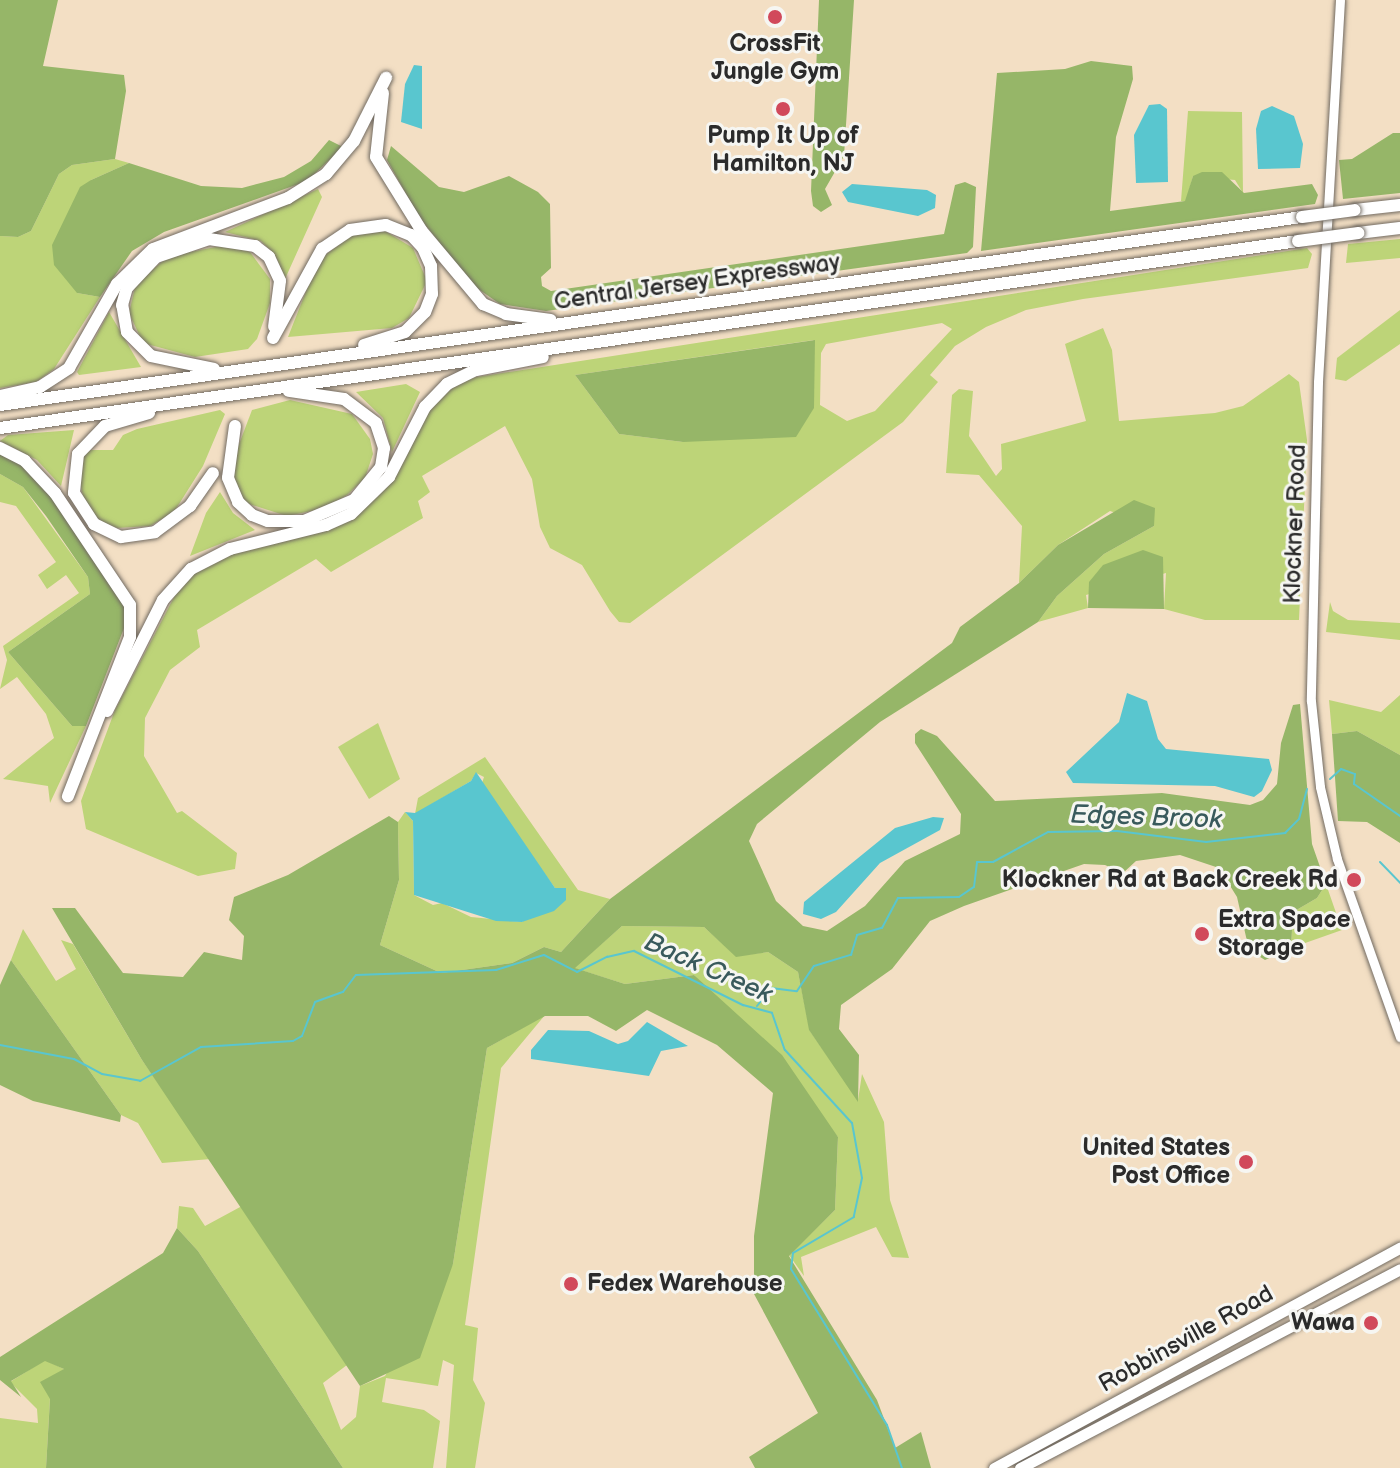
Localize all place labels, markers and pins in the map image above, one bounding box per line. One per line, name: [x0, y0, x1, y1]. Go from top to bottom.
marker: CrossFit Jungle Gym: [766, 8, 784, 26]
place label: CrossFit Jungle Gym: [711, 30, 839, 86]
marker: Pump It Up of Hamilton, NJ: [774, 100, 792, 118]
place label: Pump It Up of Hamilton, NJ: [707, 122, 859, 178]
place label: Klockner Rd at Back Creek Rd: [1002, 866, 1338, 894]
marker: Klockner Rd at Back Creek Rd: [1345, 871, 1363, 889]
place label: Extra Space Storage: [1218, 906, 1350, 962]
marker: Extra Space Storage: [1193, 925, 1211, 943]
place label: United States Post Office: [1082, 1134, 1230, 1190]
marker: United States Post Office: [1237, 1153, 1255, 1171]
place label: Fedex Warehouse: [587, 1270, 783, 1298]
marker: Fedex Warehouse: [562, 1275, 580, 1293]
place label: Wawa: [1291, 1309, 1355, 1337]
marker: Wawa: [1362, 1314, 1380, 1332]

